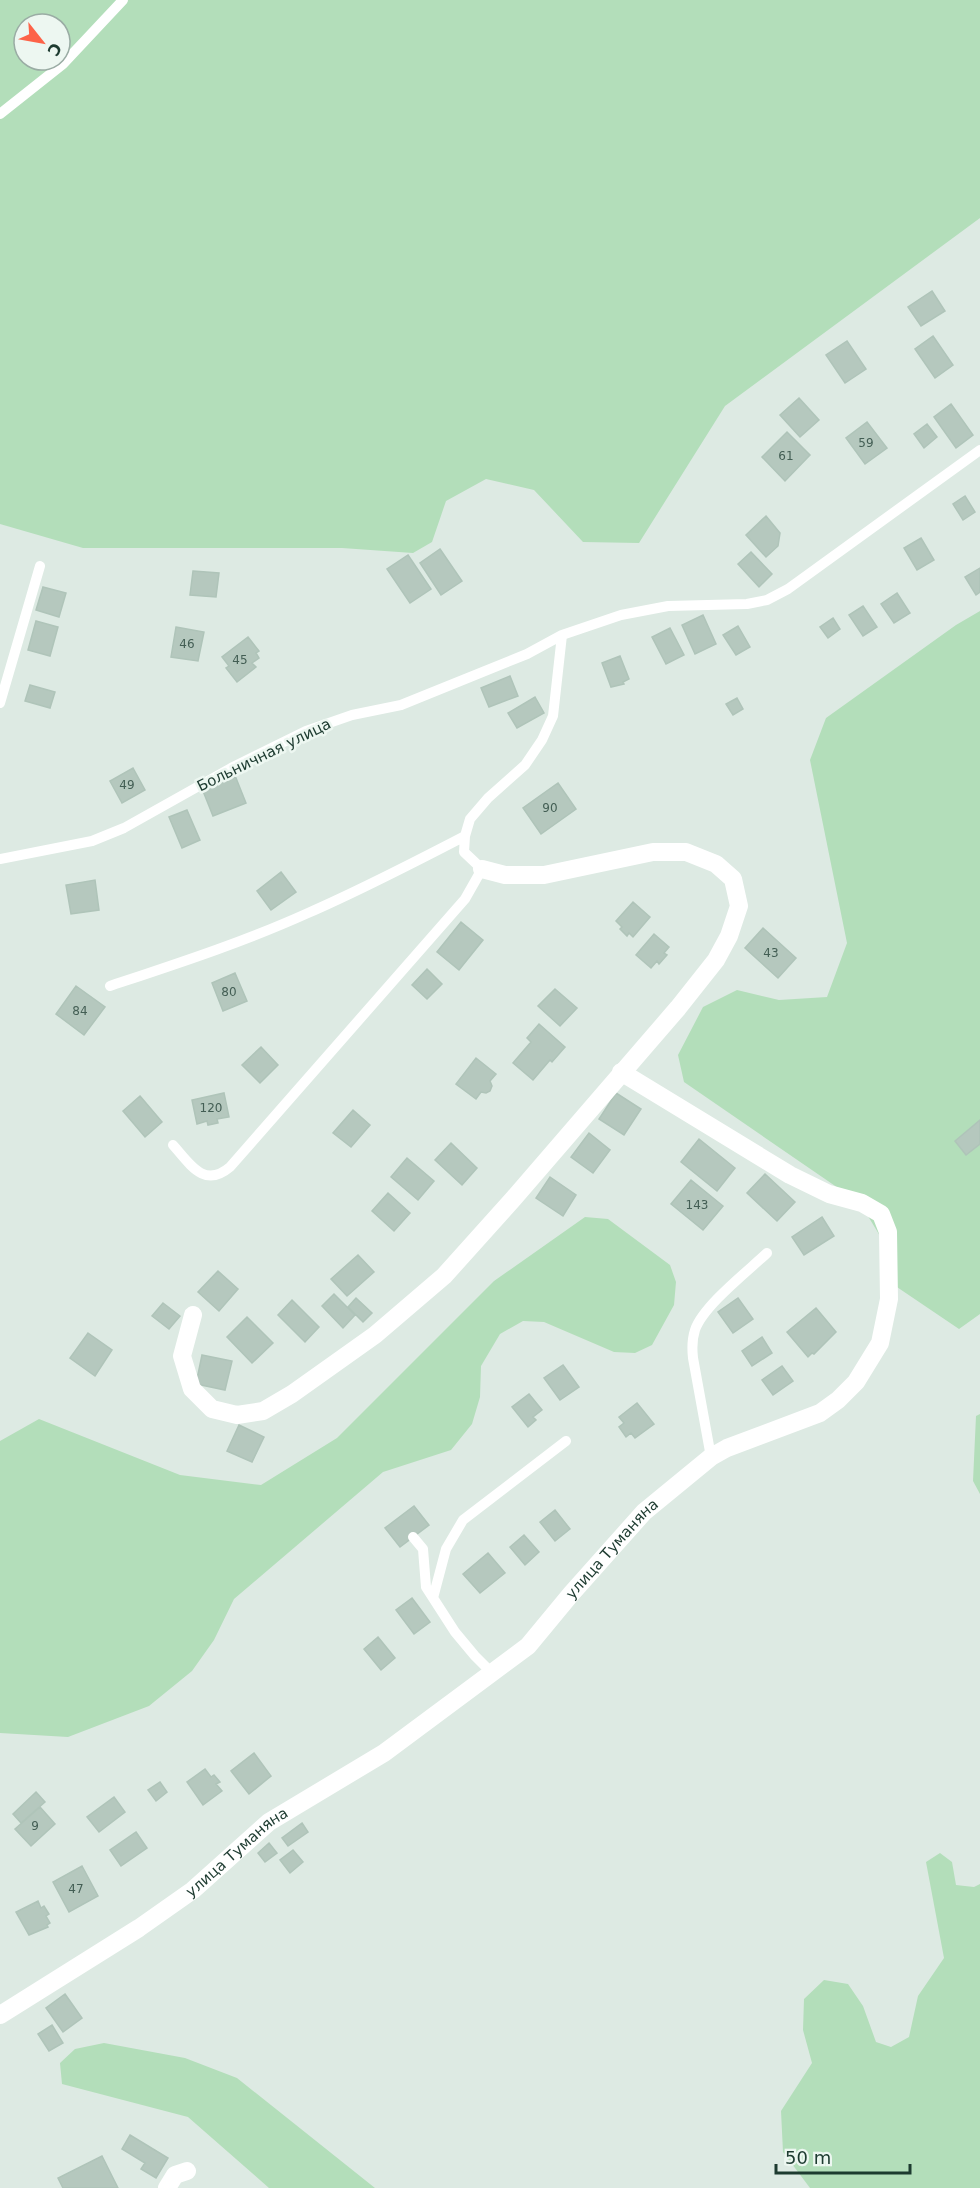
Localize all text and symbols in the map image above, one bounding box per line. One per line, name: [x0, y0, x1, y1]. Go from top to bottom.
north arrow: [12, 12, 72, 72]
text: С: [43, 40, 66, 59]
house number: 59: [858, 436, 874, 450]
house number: 61: [778, 449, 794, 463]
house number: 46: [179, 637, 195, 651]
house number: 45: [232, 653, 248, 667]
street label: Больничная улица: [194, 715, 334, 795]
house number: 49: [119, 778, 135, 792]
house number: 90: [542, 801, 558, 815]
house number: 43: [763, 946, 779, 960]
house number: 80: [221, 985, 237, 999]
house number: 84: [72, 1004, 88, 1018]
house number: 120: [200, 1101, 222, 1115]
house number: 143: [686, 1198, 708, 1212]
street label: улица Туманяна: [562, 1495, 662, 1603]
street label: улица Туманяна: [183, 1804, 291, 1901]
house number: 9: [31, 1819, 39, 1833]
house number: 47: [68, 1882, 84, 1896]
scale bar: [776, 2137, 910, 2175]
text: 50 m: [785, 2147, 831, 2168]

